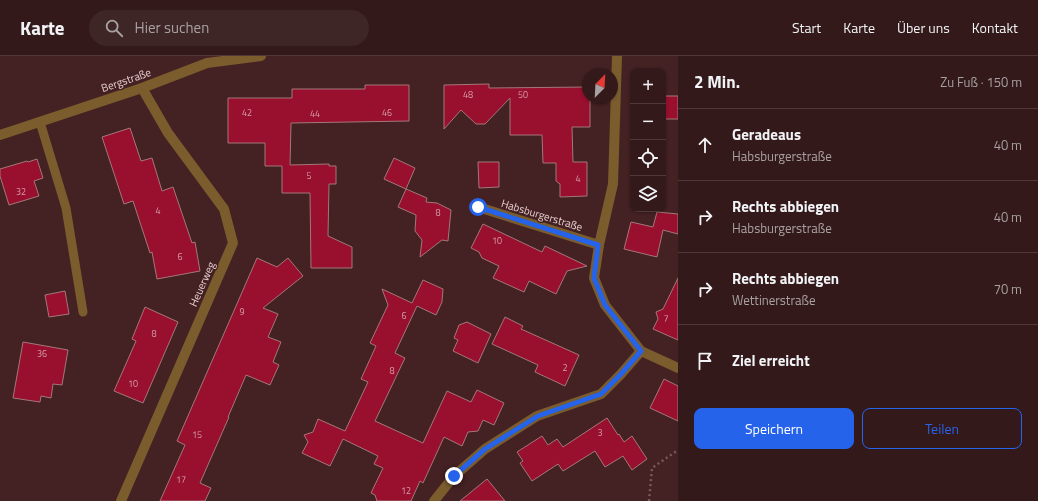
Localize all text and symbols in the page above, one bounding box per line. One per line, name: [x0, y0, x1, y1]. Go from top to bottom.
search box: [89, 10, 369, 46]
text: Karte: [20, 13, 65, 42]
text: Hier suchen: [135, 16, 209, 39]
icon: search: [103, 17, 125, 39]
text: Start: [792, 17, 821, 38]
text: Karte: [843, 17, 875, 38]
text: Über uns: [897, 17, 950, 38]
text: Kontakt: [972, 17, 1018, 38]
street label: Bergstraße: [99, 64, 154, 96]
north arrow: [582, 68, 618, 104]
map controls: [630, 68, 666, 212]
button: +: [630, 68, 666, 104]
text: 2 Min.: [694, 69, 740, 95]
text: Zu Fuß · 150 m: [940, 72, 1022, 92]
house number: 48: [463, 88, 473, 101]
house number: 50: [518, 88, 528, 101]
button: −: [630, 104, 666, 140]
house number: 42: [242, 106, 252, 119]
house number: 46: [382, 106, 392, 119]
house number: 44: [310, 107, 320, 120]
text: Geradeaus: [732, 123, 801, 146]
icon: ahead: [694, 134, 716, 156]
text: 40 m: [994, 135, 1022, 155]
button: locate: [630, 140, 666, 176]
text: Habsburgerstraße: [732, 146, 832, 166]
house number: 5: [306, 169, 312, 182]
house number: 4: [575, 172, 581, 185]
button: layers: [630, 176, 666, 212]
house number: 32: [16, 185, 26, 198]
street label: Habsburgerstraße: [499, 195, 585, 235]
text: Rechts abbiegen: [732, 195, 839, 218]
route start: [469, 198, 487, 216]
house number: 4: [155, 204, 161, 217]
house number: 8: [435, 206, 441, 219]
icon: right: [694, 206, 716, 228]
text: 40 m: [994, 207, 1022, 227]
text: Habsburgerstraße: [732, 218, 832, 238]
house number: 10: [492, 234, 502, 247]
house number: 6: [177, 250, 183, 263]
street label: Heuerweg: [185, 259, 219, 309]
text: Rechts abbiegen: [732, 267, 839, 290]
icon: right: [694, 278, 716, 300]
text: 70 m: [994, 279, 1022, 299]
text: Wettinerstraße: [732, 290, 815, 310]
house number: 9: [239, 305, 245, 318]
house number: 6: [401, 309, 407, 322]
house number: 7: [663, 312, 669, 325]
house number: 8: [151, 327, 157, 340]
house number: 36: [37, 347, 47, 360]
text: Ziel erreicht: [732, 349, 810, 372]
icon: arrive: [694, 350, 716, 372]
house number: 2: [562, 361, 568, 374]
house number: 8: [389, 364, 395, 377]
house number: 10: [128, 377, 138, 390]
button: Speichern: [694, 408, 854, 449]
button: Teilen: [862, 408, 1022, 449]
house number: 3: [597, 426, 603, 439]
house number: 15: [192, 428, 202, 441]
route end: [445, 467, 463, 485]
house number: 17: [176, 473, 186, 486]
house number: 12: [401, 484, 411, 497]

